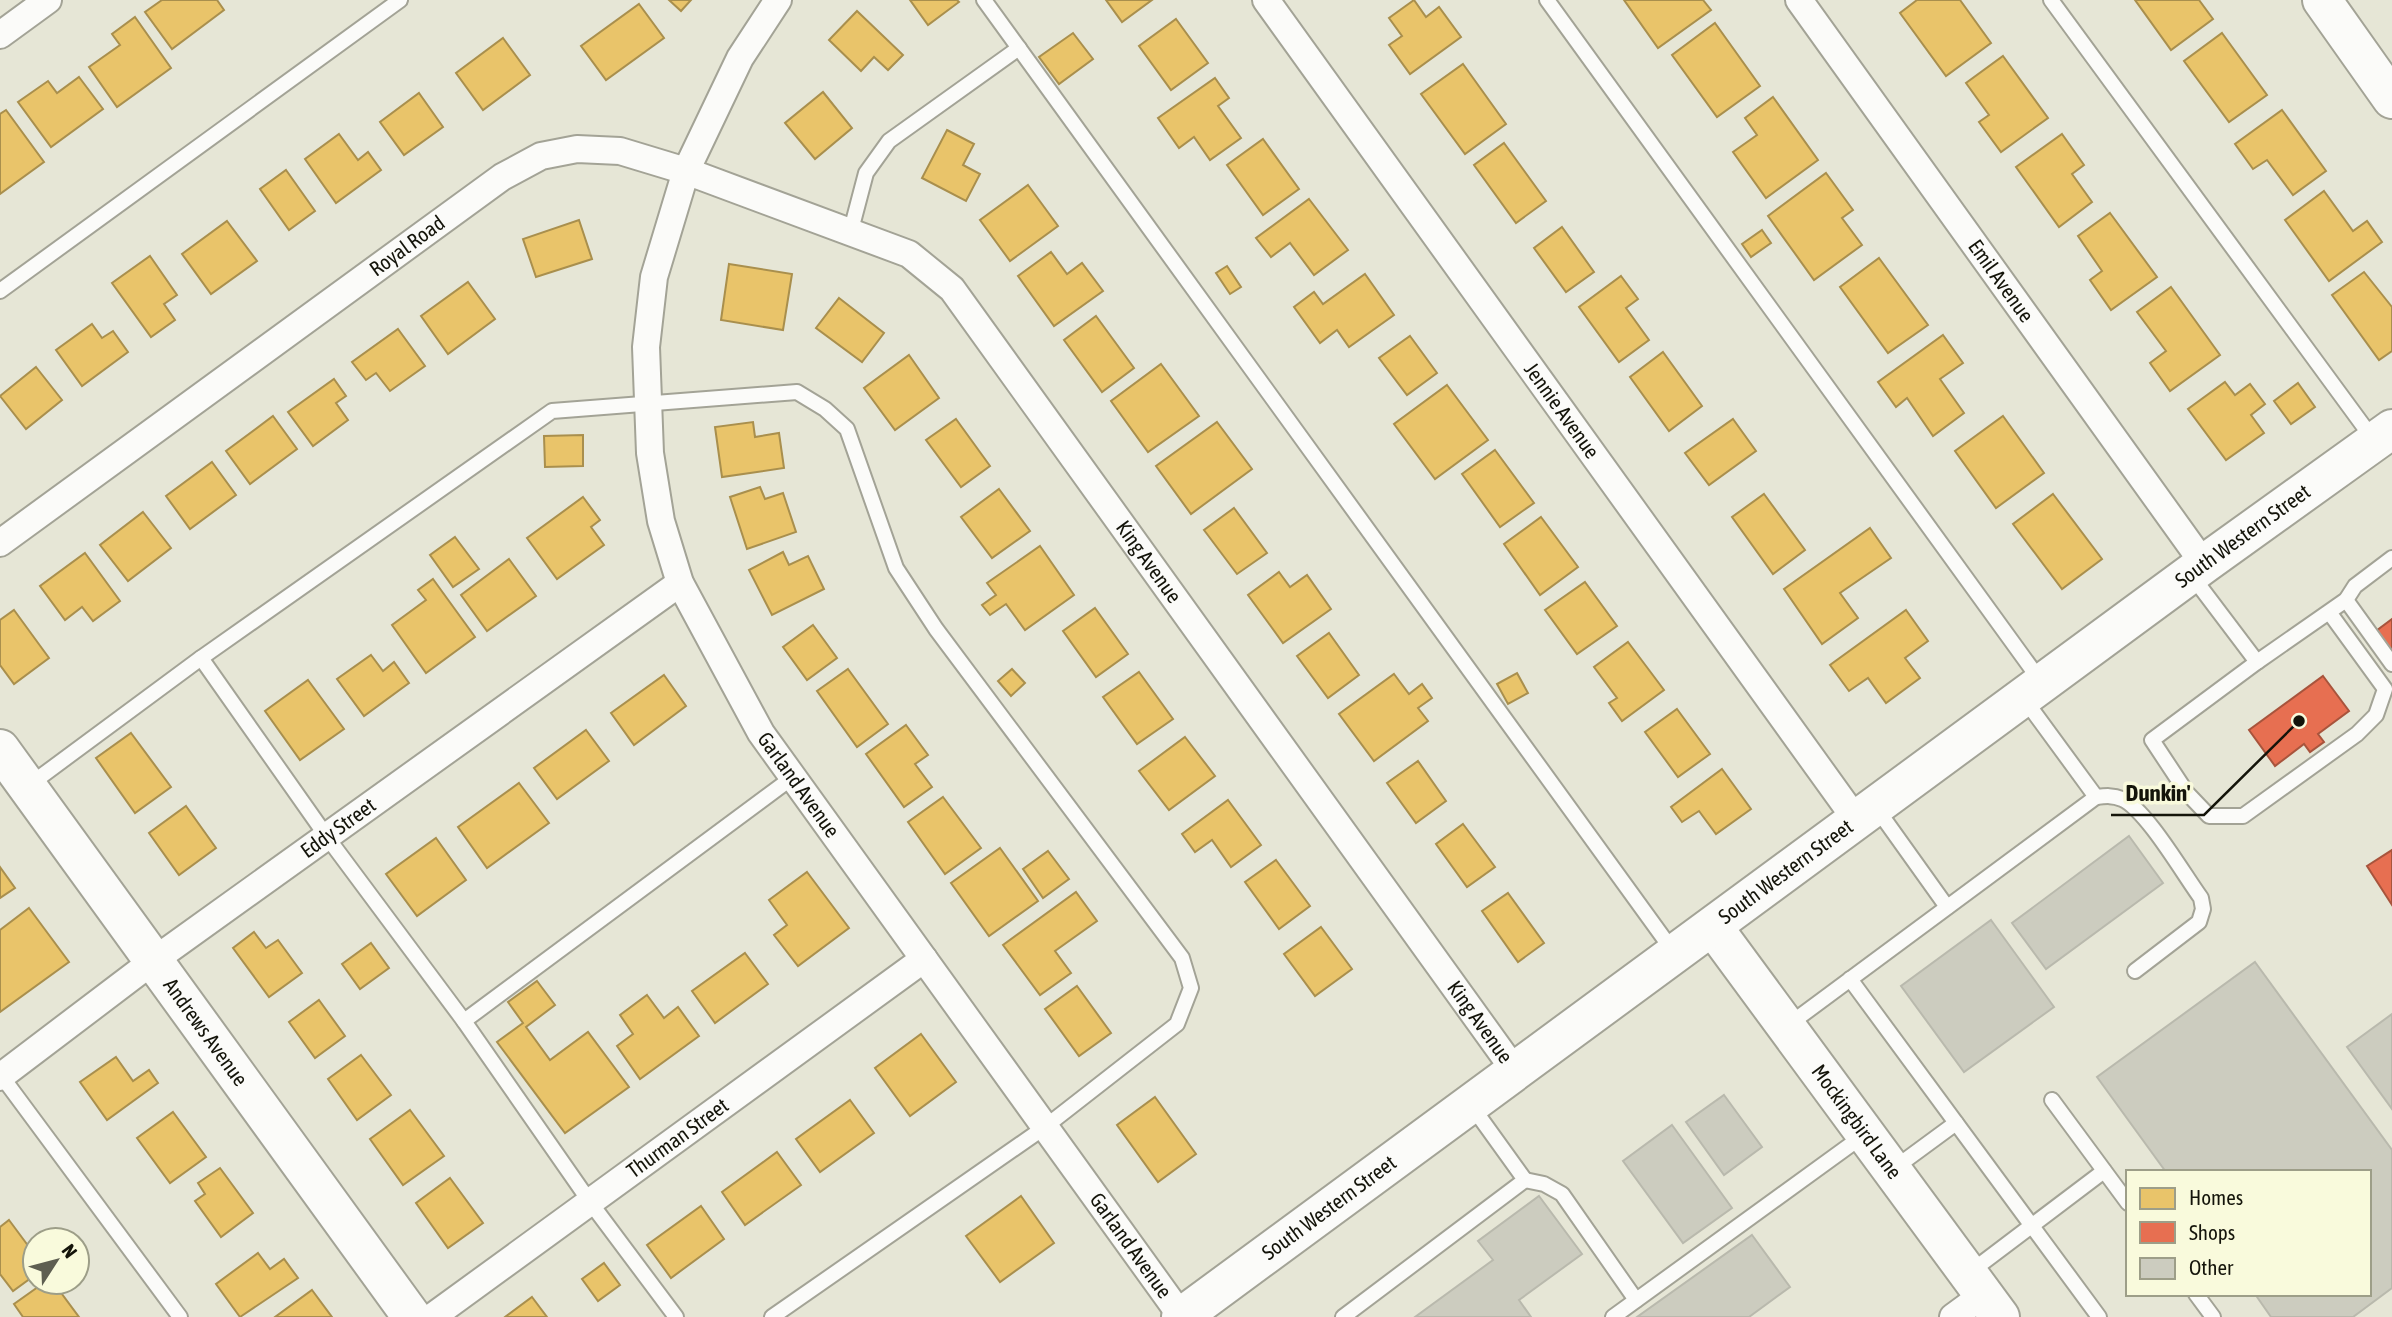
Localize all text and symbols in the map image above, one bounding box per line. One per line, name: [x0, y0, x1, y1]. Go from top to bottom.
street label: Royal Road: [364, 210, 449, 281]
street label: Emil Avenue: [1964, 235, 2039, 326]
street label: Jennie Avenue: [1520, 358, 1605, 463]
street label: South Western Street: [2170, 479, 2314, 592]
street label: King Avenue: [1112, 516, 1187, 607]
street label: Garland Avenue: [753, 727, 845, 841]
callout: Dunkin': [2111, 771, 2204, 815]
text: Dunkin': [2126, 780, 2191, 806]
street label: Eddy Street: [296, 792, 380, 862]
street label: South Western Street: [1714, 814, 1857, 928]
street label: Andrews Avenue: [159, 973, 253, 1090]
street label: King Avenue: [1443, 976, 1518, 1067]
street label: Mockingbird Lane: [1807, 1059, 1907, 1183]
street label: Thurman Street: [622, 1092, 733, 1182]
street label: South Western Street: [1257, 1150, 1400, 1264]
legend: [2126, 1170, 2371, 1296]
text: Homes: [2189, 1185, 2243, 1209]
street label: Garland Avenue: [1085, 1188, 1177, 1302]
text: Shops: [2189, 1220, 2235, 1244]
north arrow: [21, 1226, 91, 1296]
text: N: [58, 1240, 82, 1262]
text: Other: [2189, 1255, 2234, 1279]

